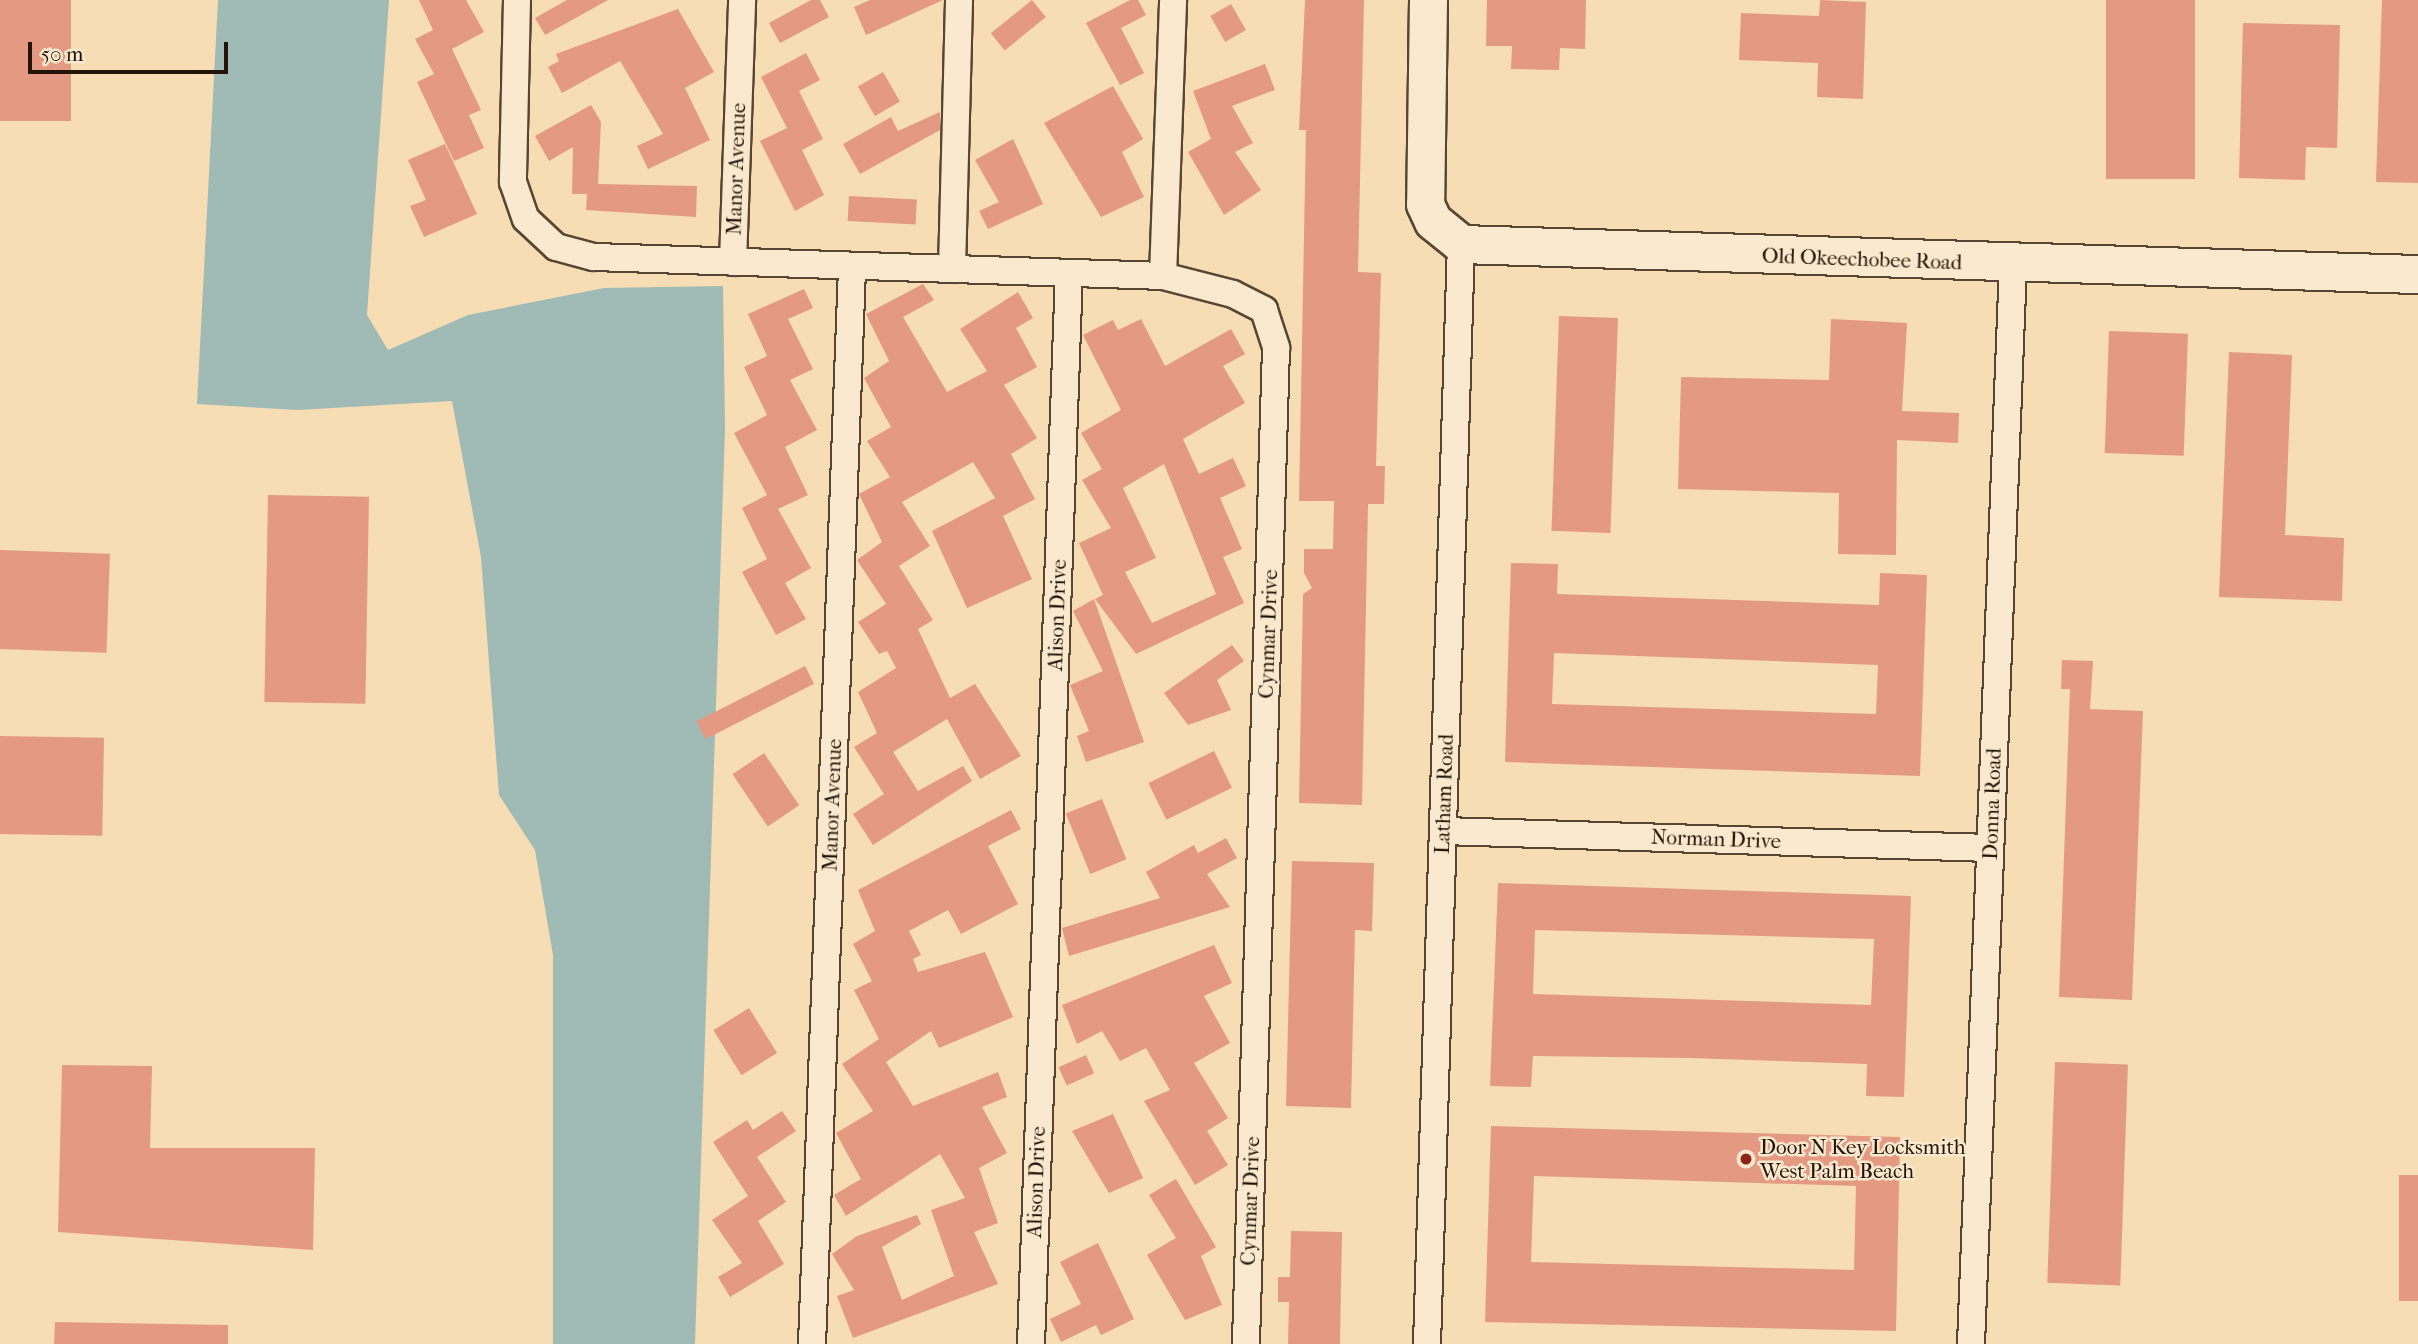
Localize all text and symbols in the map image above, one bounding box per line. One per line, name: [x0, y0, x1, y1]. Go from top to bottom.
scale bar: [32, 28, 231, 72]
text: 50 m: [41, 42, 84, 66]
street label: Manor Avenue: [721, 102, 751, 236]
street label: Old Okeechobee Road: [1761, 243, 1963, 275]
street label: Alison Drive: [1042, 559, 1072, 671]
street label: Cynmar Drive: [1253, 569, 1283, 699]
street label: Latham Road: [1429, 734, 1459, 854]
street label: Manor Avenue: [817, 738, 847, 872]
street label: Donna Road: [1977, 748, 2007, 860]
street label: Norman Drive: [1651, 824, 1781, 854]
street label: Alison Drive: [1021, 1126, 1051, 1238]
place label: Door N Key Locksmith West Palm Beach: [1760, 1134, 1966, 1184]
street label: Cynmar Drive: [1235, 1136, 1265, 1266]
marker: Door N Key Locksmith West Palm Beach: [1738, 1151, 1754, 1167]

